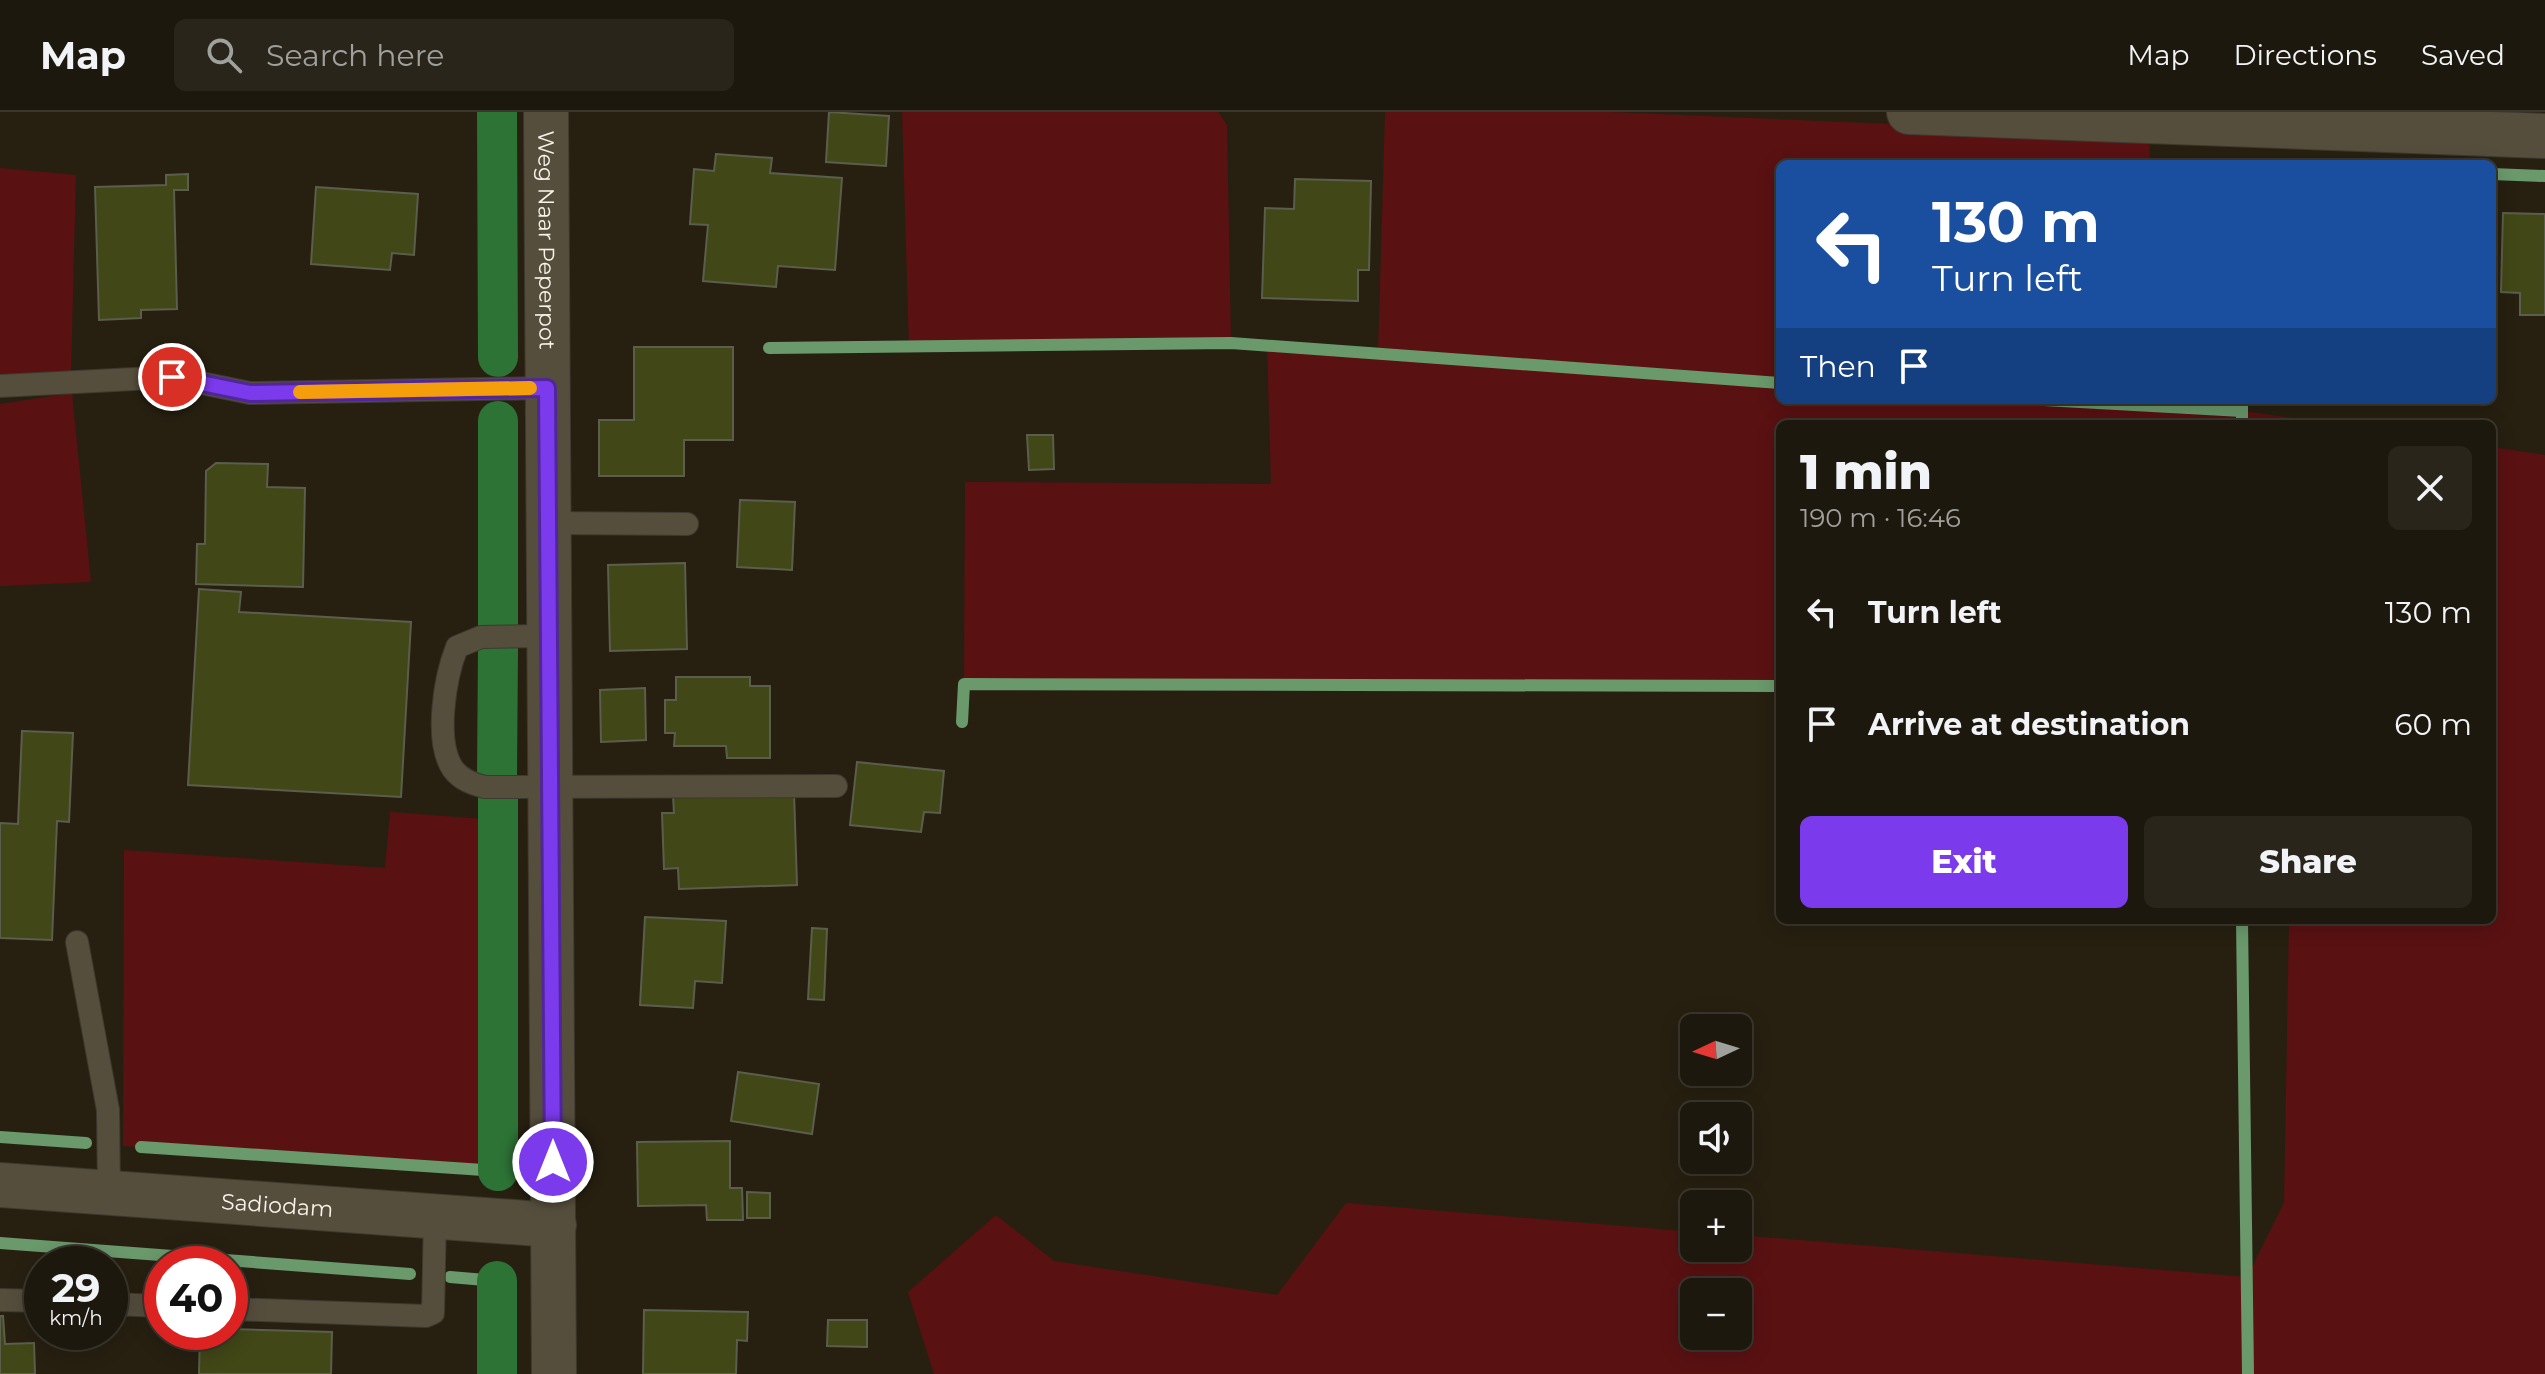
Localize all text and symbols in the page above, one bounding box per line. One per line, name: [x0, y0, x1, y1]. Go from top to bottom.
search box: [174, 19, 734, 91]
text: Map: [40, 32, 126, 79]
icon: search: [202, 33, 246, 77]
text: Search here: [266, 37, 444, 74]
text: Map: [2127, 38, 2189, 72]
text: Directions: [2233, 38, 2377, 72]
text: Saved: [2421, 38, 2505, 72]
street label: Weg Naar Peperpot: [533, 130, 561, 350]
text: 130 m: [1932, 188, 2100, 256]
icon: left: [1800, 192, 1904, 296]
text: Turn left: [1932, 256, 2083, 300]
pin: [138, 343, 206, 411]
icon: arrive: [1892, 344, 1936, 388]
text: Then: [1800, 348, 1876, 385]
icon: arrive: [150, 355, 194, 399]
text: 1 min: [1800, 443, 1932, 501]
button: close: [2388, 446, 2472, 530]
text: 190 m · 16:46: [1800, 502, 1961, 534]
icon: left: [1800, 590, 1844, 634]
text: Turn left: [1868, 594, 2001, 631]
text: 130 m: [2385, 594, 2472, 631]
icon: arrive: [1800, 702, 1844, 746]
text: Arrive at destination: [1868, 706, 2190, 743]
text: 60 m: [2394, 706, 2472, 743]
button: Exit: [1800, 816, 2128, 908]
button: Share: [2144, 816, 2472, 908]
north arrow: [1680, 1014, 1752, 1086]
map controls: [1680, 1014, 1752, 1350]
button: sound: [1680, 1102, 1752, 1174]
position arrow: [511, 1120, 595, 1204]
street label: Sadiodam: [220, 1188, 334, 1223]
button: +: [1680, 1190, 1752, 1262]
speed limit sign: 40: [144, 1246, 248, 1350]
text: 29: [51, 1263, 101, 1312]
button: −: [1680, 1278, 1752, 1350]
text: km/h: [49, 1306, 103, 1330]

